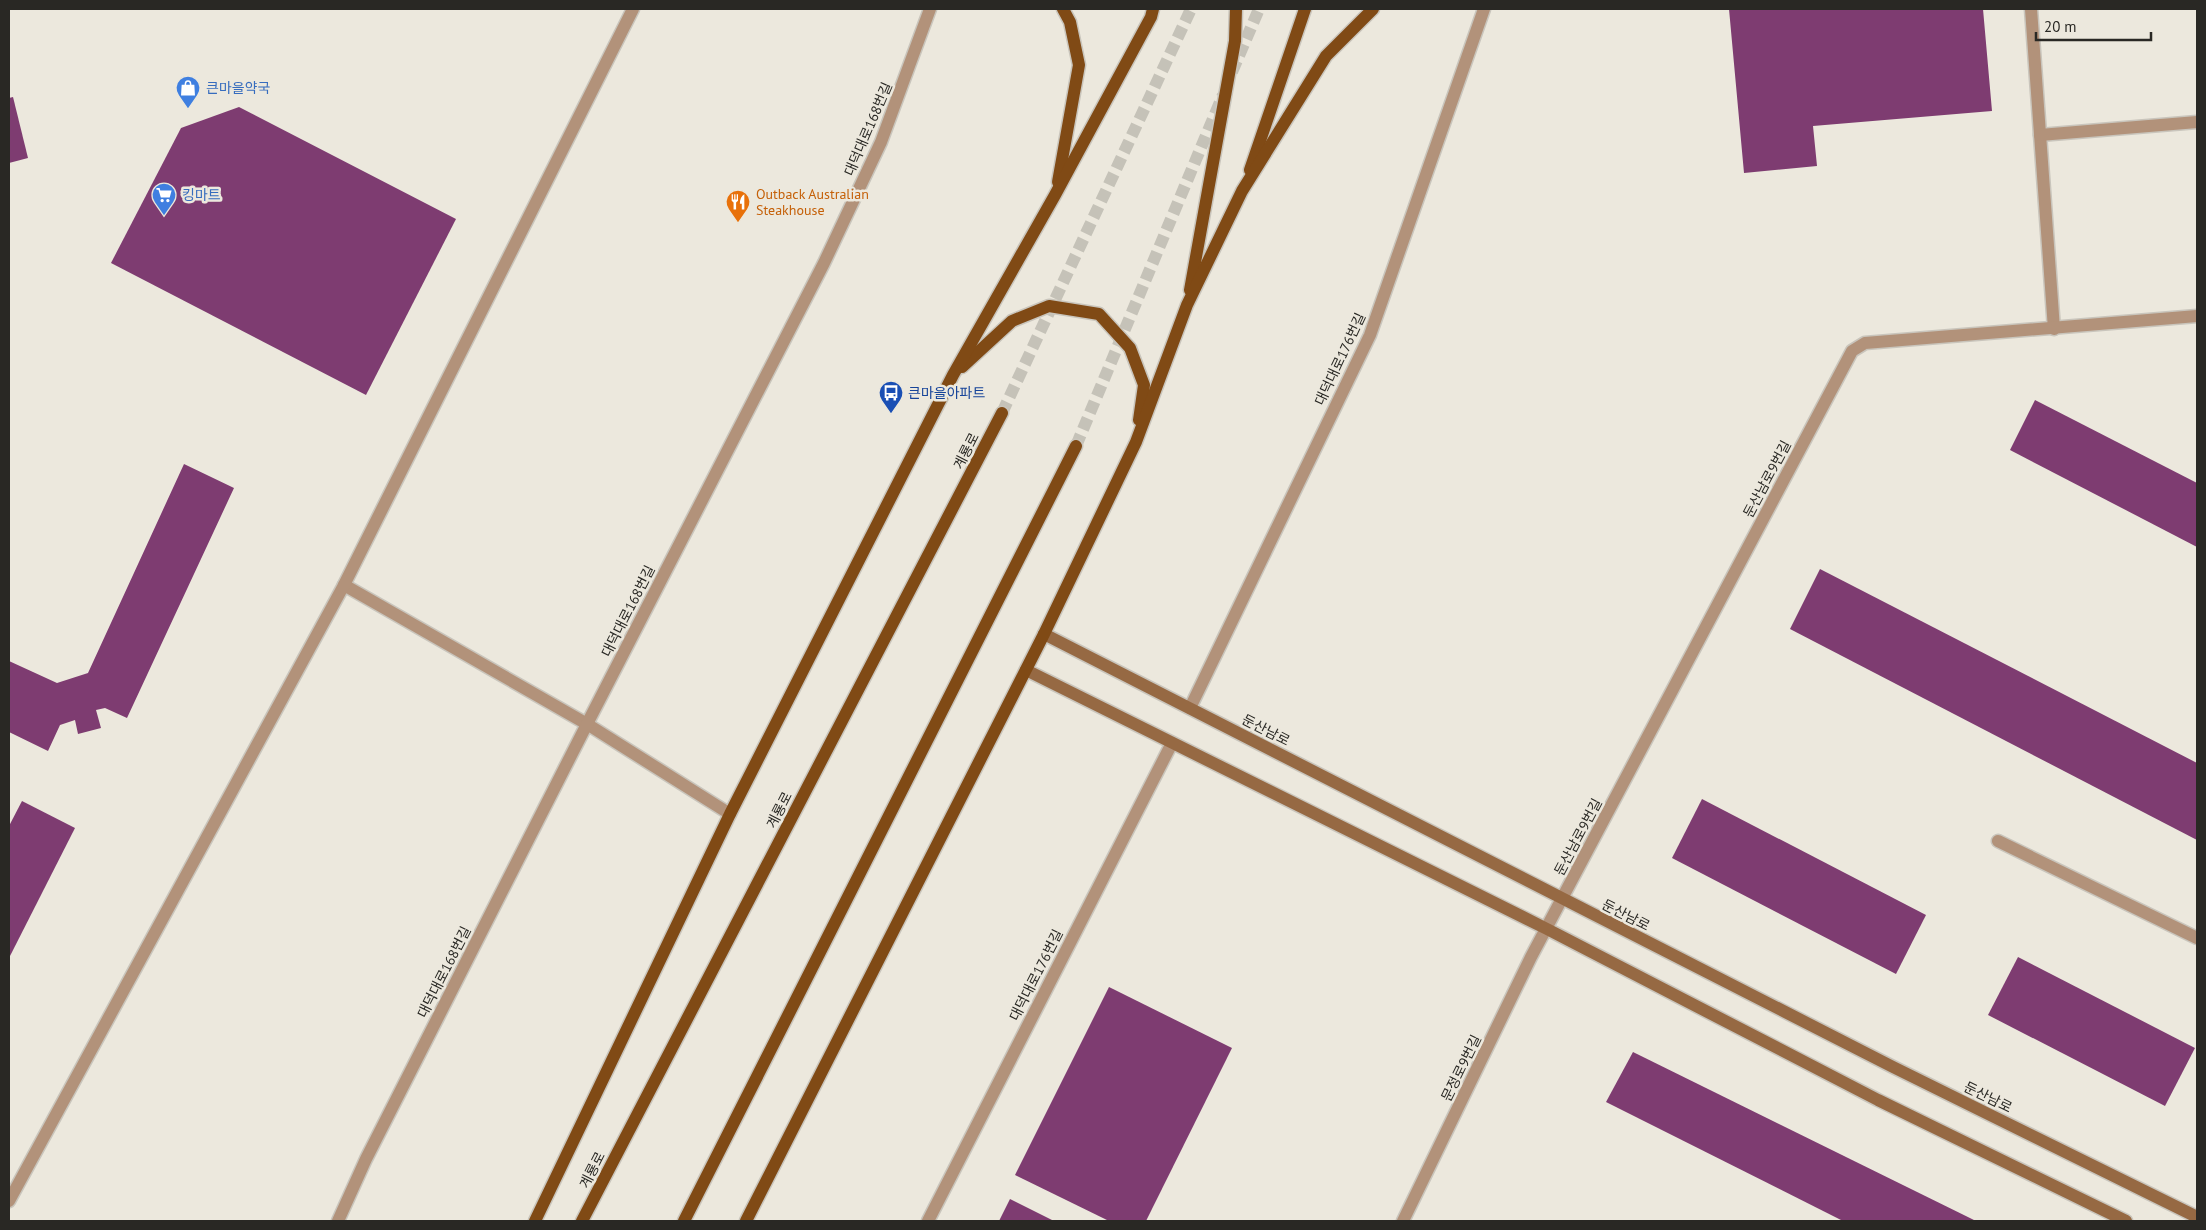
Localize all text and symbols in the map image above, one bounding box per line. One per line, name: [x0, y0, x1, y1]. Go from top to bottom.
scale bar: [2036, 10, 2151, 42]
text: 20 m: [2044, 17, 2077, 36]
shop icon: 큰마을약국: [175, 75, 201, 109]
place label: 큰마을약국: [206, 79, 271, 97]
street label: 대덕대로168번길: [840, 79, 896, 179]
supermarket icon: 킹마트: [151, 182, 177, 216]
place label: Outback Australian Steakhouse: [756, 185, 869, 219]
place label: 킹마트: [182, 186, 221, 204]
restaurant icon: Outback Australian Steakhouse: [725, 189, 751, 223]
street label: 대덕대로176번길: [1311, 310, 1369, 408]
bus stop icon: 큰마을아파트: [878, 380, 904, 414]
place label: 큰마을아파트: [908, 384, 985, 402]
street label: 계룡로: [949, 430, 983, 472]
street label: 둔산남로9번길: [1739, 437, 1795, 521]
street label: 대덕대로168번길: [597, 562, 659, 660]
street label: 둔산남로: [1239, 710, 1293, 750]
street label: 계룡로: [762, 789, 796, 831]
street label: 둔산남로9번길: [1550, 795, 1606, 879]
street label: 둔산남로: [1599, 895, 1653, 935]
street label: 대덕대로168번길: [413, 923, 475, 1021]
street label: 대덕대로176번길: [1005, 926, 1067, 1024]
street label: 문정로9번길: [1437, 1032, 1485, 1104]
street label: 둔산남로: [1961, 1078, 2015, 1116]
street label: 계룡로: [575, 1149, 609, 1191]

